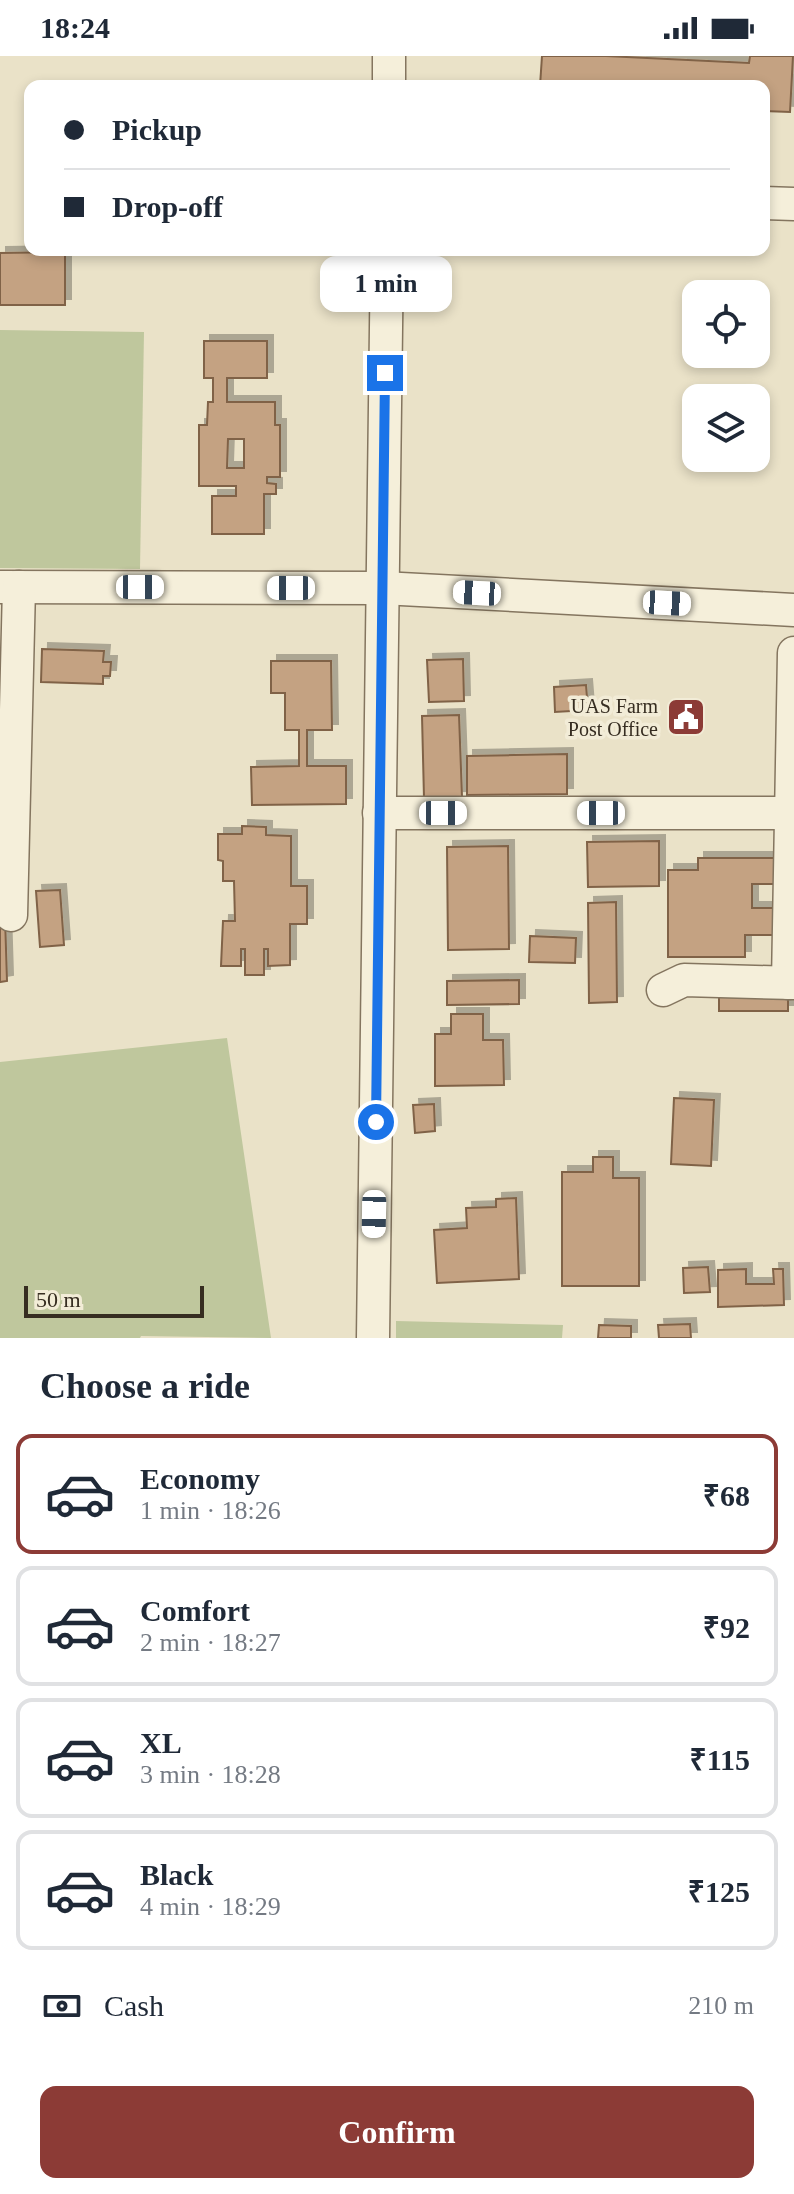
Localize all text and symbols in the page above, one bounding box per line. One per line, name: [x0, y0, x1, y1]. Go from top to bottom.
text: 18:24: [40, 11, 110, 44]
text: Pickup: [112, 113, 202, 146]
text: Drop-off: [112, 190, 223, 223]
callout: 1 min: [319, 257, 451, 313]
text: 1 min: [355, 269, 417, 298]
map controls: [682, 280, 770, 472]
button: locate: [682, 280, 770, 368]
route end: [367, 355, 403, 391]
button: layers: [682, 384, 770, 472]
car: [116, 575, 164, 599]
car: [267, 576, 315, 600]
car: [452, 580, 502, 606]
car: [642, 590, 692, 616]
place label: UAS Farm Post Office: [568, 695, 658, 740]
public building icon: UAS Farm Post Office: [665, 696, 707, 738]
car: [419, 801, 467, 825]
car: [577, 801, 625, 825]
route start: [358, 1104, 394, 1140]
car: [362, 1190, 386, 1238]
scale bar: [24, 1282, 204, 1318]
text: 50 m: [36, 1287, 81, 1312]
text: Choose a ride: [40, 1366, 250, 1406]
icon: car: [44, 1458, 116, 1530]
text: Economy: [140, 1462, 260, 1495]
text: ₹68: [703, 1479, 750, 1512]
text: 1 min · 18:26: [140, 1496, 281, 1525]
icon: car: [44, 1590, 116, 1662]
text: Comfort: [140, 1594, 250, 1627]
text: ₹92: [703, 1611, 750, 1644]
text: 2 min · 18:27: [140, 1628, 281, 1657]
icon: car: [44, 1722, 116, 1794]
text: XL: [140, 1726, 182, 1759]
text: ₹115: [689, 1743, 750, 1776]
text: 3 min · 18:28: [140, 1760, 281, 1789]
icon: car: [44, 1854, 116, 1926]
text: Black: [140, 1858, 213, 1891]
text: ₹125: [688, 1875, 750, 1908]
text: 4 min · 18:29: [140, 1892, 281, 1921]
icon: cash: [40, 1984, 84, 2028]
text: Cash: [104, 1989, 164, 2022]
text: 210 m: [688, 1991, 754, 2020]
button: Confirm: [40, 2086, 754, 2178]

